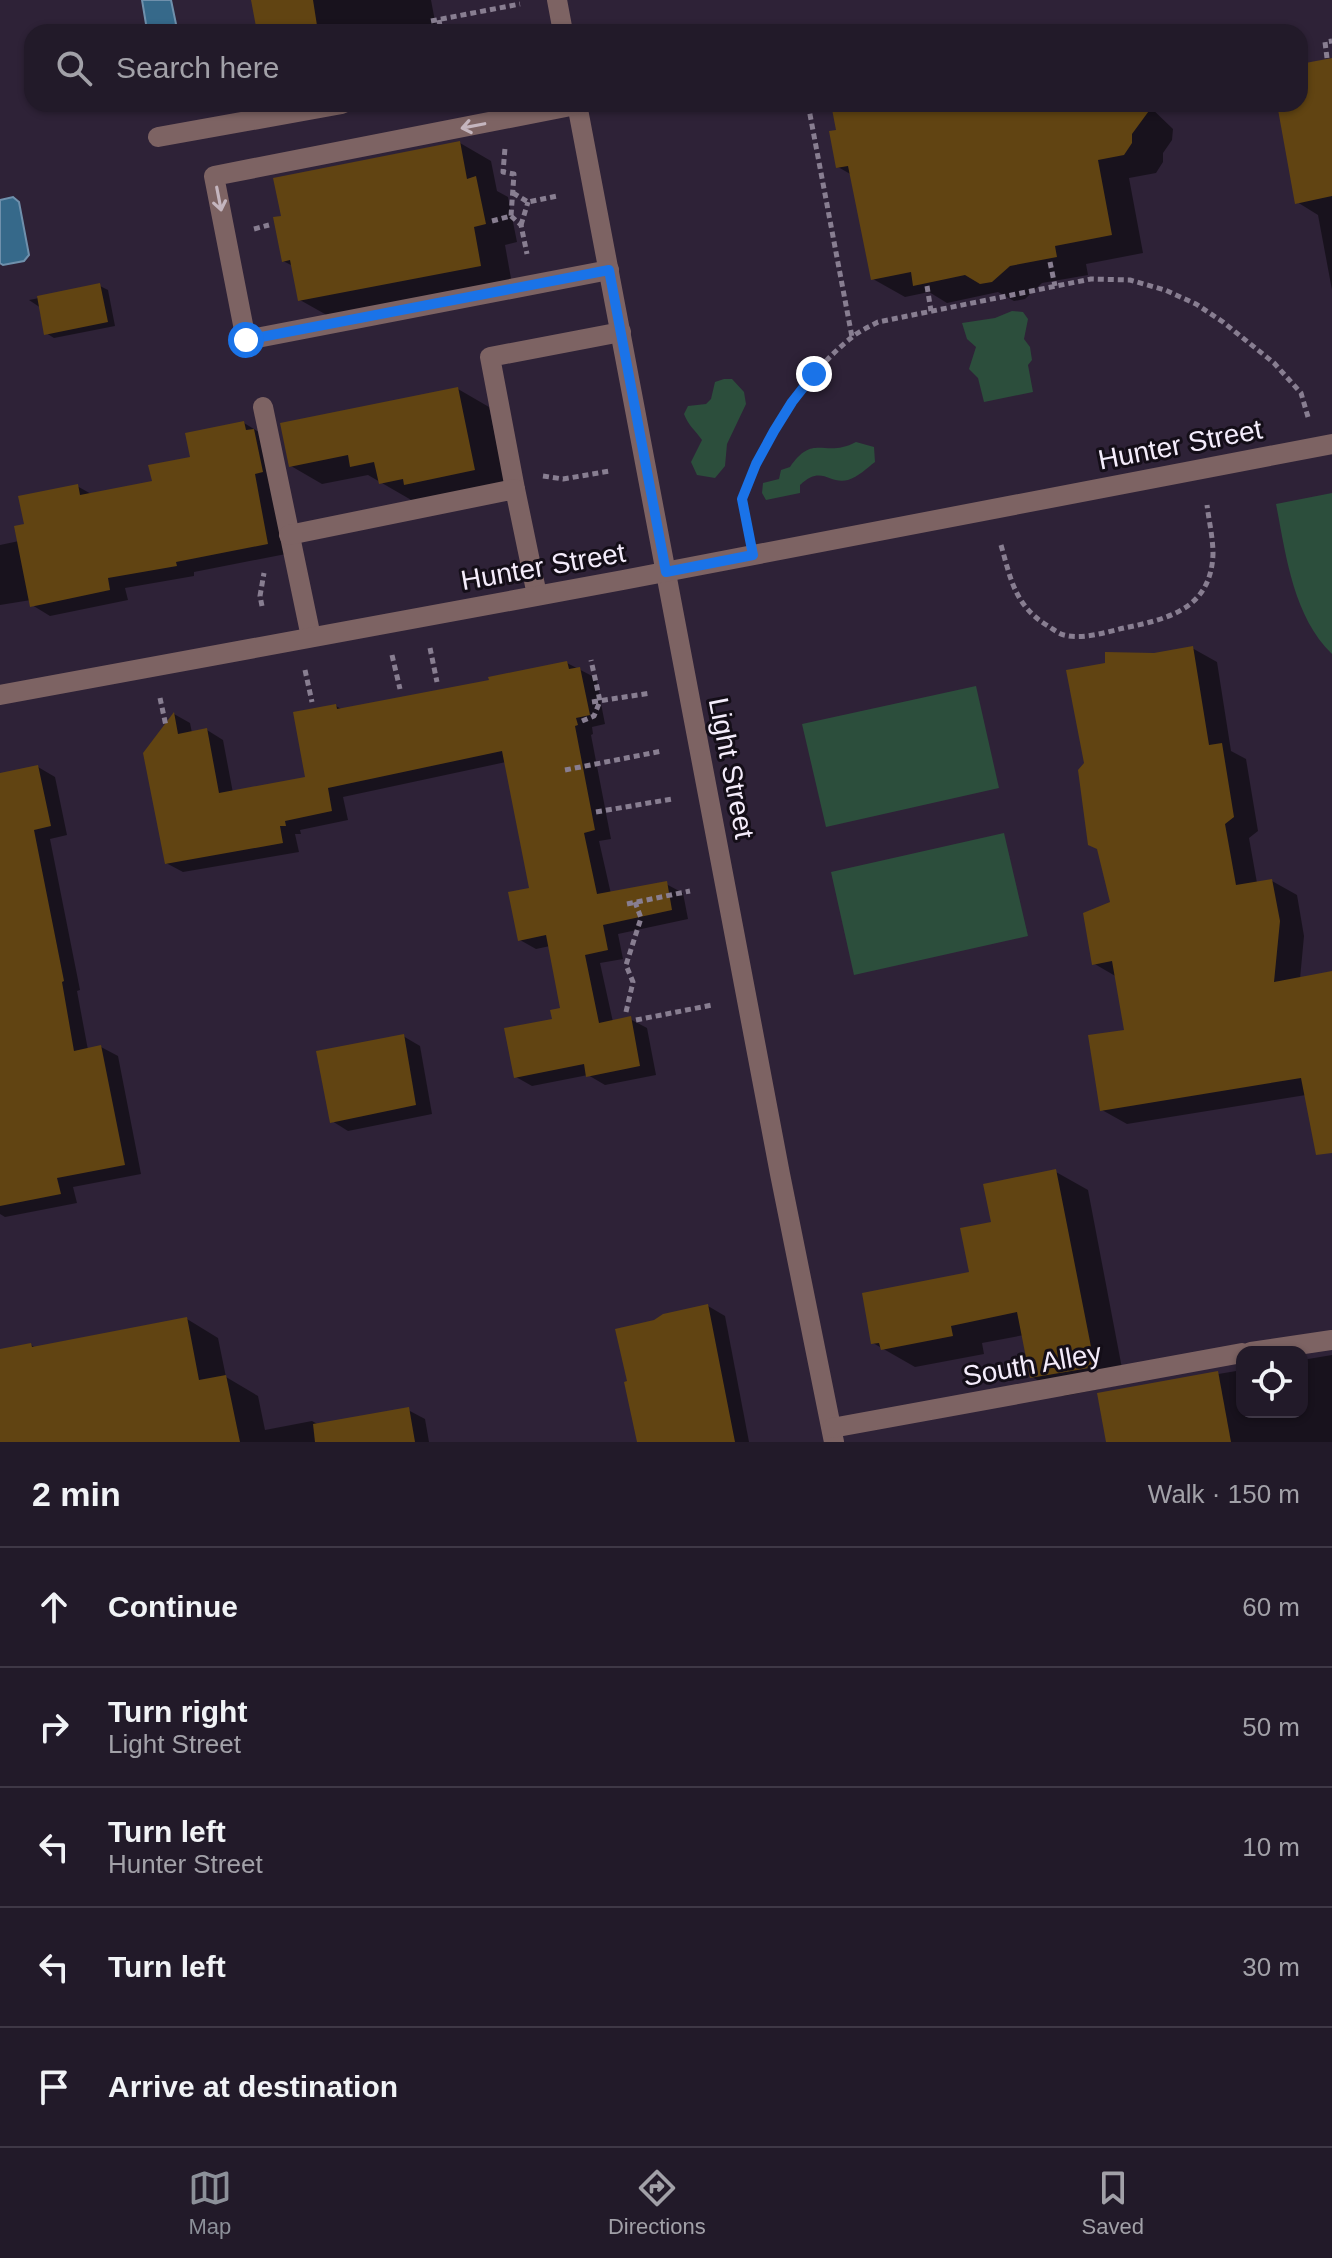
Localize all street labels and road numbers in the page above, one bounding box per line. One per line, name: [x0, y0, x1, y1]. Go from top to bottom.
street label: Hunter Street: [1095, 413, 1265, 476]
street label: Hunter Street: [458, 537, 628, 596]
street label: Light Street: [703, 695, 760, 842]
street label: South Alley: [960, 1337, 1104, 1392]

